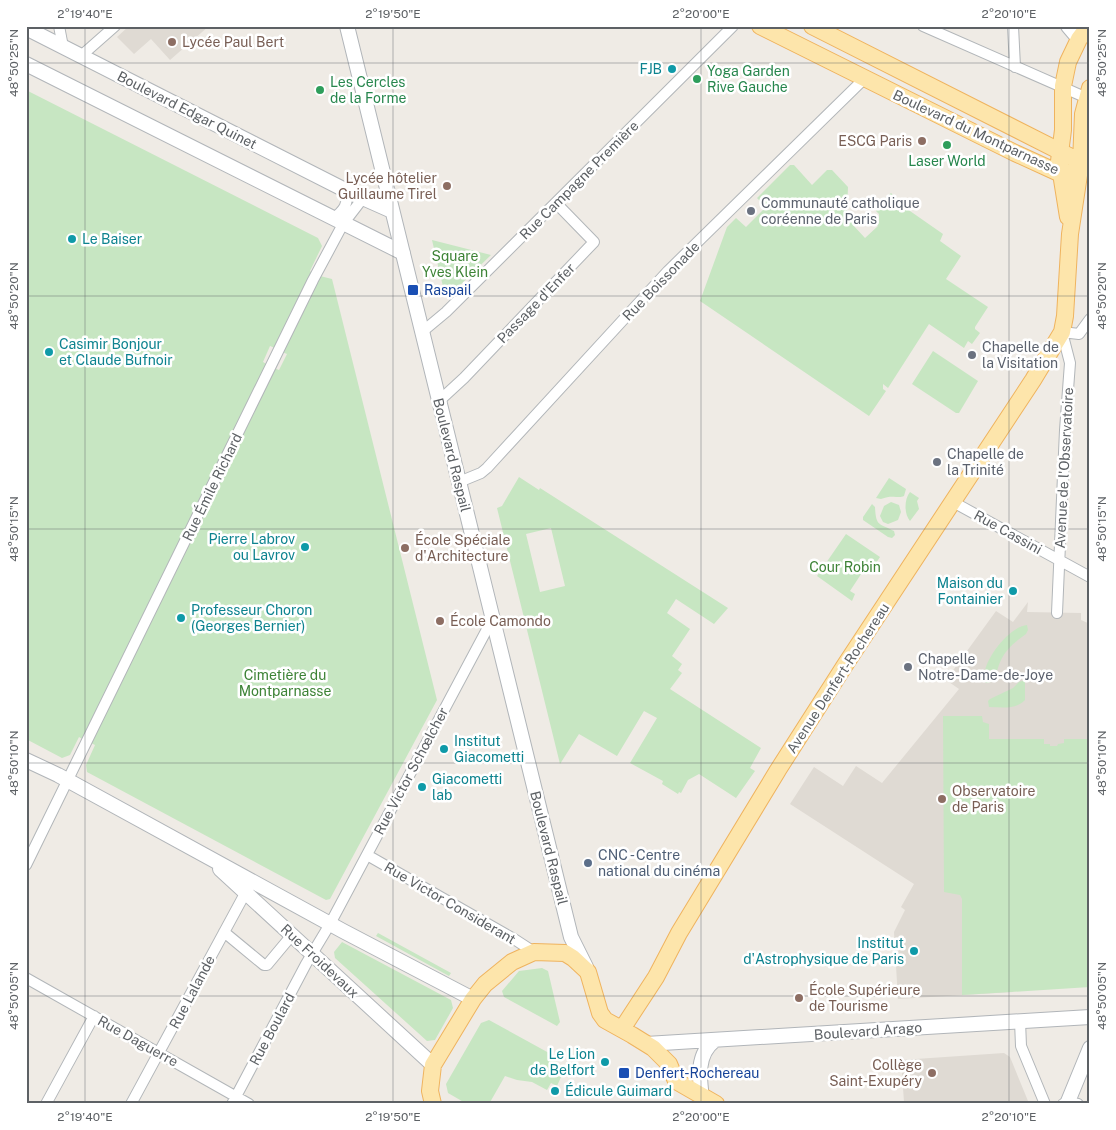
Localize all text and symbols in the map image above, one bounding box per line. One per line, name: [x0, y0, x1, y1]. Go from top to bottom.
text: 2°19'40"E: [57, 7, 113, 21]
text: 2°19'50"E: [365, 7, 421, 21]
text: 2°20'00"E: [672, 7, 730, 21]
text: 2°20'10"E: [982, 7, 1036, 21]
text: 48°50'25"N: [7, 29, 21, 97]
text: 48°50'25"N: [1095, 29, 1109, 97]
place label: Lycée Paul Bert: [182, 34, 284, 50]
marker: Lycée Paul Bert: [166, 36, 178, 48]
place label: FJB: [640, 61, 662, 77]
marker: FJB: [666, 63, 678, 75]
place label: Yoga Garden Rive Gauche: [707, 63, 790, 95]
street label: Boulevard Edgar Quinet: [115, 68, 259, 152]
marker: Yoga Garden Rive Gauche: [691, 73, 703, 85]
place label: Les Cercles de la Forme: [330, 74, 407, 106]
marker: Les Cercles de la Forme: [314, 84, 326, 96]
street label: Boulevard du Montparnasse: [890, 86, 1062, 178]
street label: Rue Campagne Première: [516, 117, 642, 243]
place label: ESCG Paris: [838, 133, 912, 149]
marker: ESCG Paris: [916, 135, 928, 147]
marker: Laser World: [941, 139, 953, 151]
place label: Laser World: [908, 153, 986, 169]
place label: Lycée hôtelier Guillaume Tirel: [338, 170, 437, 202]
marker: Lycée hôtelier Guillaume Tirel: [441, 180, 453, 192]
place label: Communauté catholique coréenne de Paris: [761, 195, 920, 227]
marker: Communauté catholique coréenne de Paris: [745, 205, 757, 217]
place label: Le Baiser: [82, 231, 142, 247]
marker: Le Baiser: [66, 233, 78, 245]
street label: Rue Boissonade: [619, 238, 703, 324]
park label: Square Yves Klein: [422, 248, 488, 280]
street label: Passage d'Enfer: [494, 260, 578, 346]
text: 48°50'20"N: [7, 262, 21, 330]
text: 48°50'20"N: [1095, 262, 1109, 330]
place label: Raspail: [424, 282, 472, 298]
marker: Raspail: [406, 283, 420, 297]
place label: Casimir Bonjour et Claude Bufnoir: [59, 336, 173, 368]
place label: Chapelle de la Visitation: [982, 339, 1059, 371]
marker: Casimir Bonjour et Claude Bufnoir: [43, 346, 55, 358]
marker: Chapelle de la Visitation: [966, 349, 978, 361]
street label: Avenue de l'Observatoire: [1052, 387, 1076, 549]
street label: Boulevard Raspail: [430, 396, 474, 514]
street label: Rue Émile Richard: [178, 430, 245, 543]
place label: Chapelle de la Trinité: [947, 446, 1024, 478]
marker: Chapelle de la Trinité: [931, 456, 943, 468]
text: 48°50'15"N: [7, 496, 21, 562]
text: 48°50'15"N: [1095, 496, 1109, 562]
street label: Rue Cassini: [971, 507, 1045, 557]
place label: Pierre Labrov ou Lavrov: [208, 531, 295, 563]
place label: École Spéciale d'Architecture: [415, 531, 510, 564]
marker: Pierre Labrov ou Lavrov: [299, 541, 311, 553]
marker: École Spéciale d'Architecture: [399, 542, 411, 554]
park label: Cour Robin: [809, 559, 881, 575]
place label: Maison du Fontainier: [937, 575, 1003, 607]
marker: Maison du Fontainier: [1007, 585, 1019, 597]
street label: Avenue Denfert-Rochereau: [783, 600, 893, 756]
place label: Professeur Choron (Georges Bernier): [191, 602, 312, 634]
marker: Professeur Choron (Georges Bernier): [175, 612, 187, 624]
place label: École Camondo: [450, 612, 551, 629]
marker: École Camondo: [434, 615, 446, 627]
place label: Chapelle Notre-Dame-de-Joye: [918, 651, 1053, 683]
marker: Chapelle Notre-Dame-de-Joye: [902, 661, 914, 673]
park label: Cimetière du Montparnasse: [239, 667, 331, 699]
street label: Rue Victor Schœlcher: [371, 705, 451, 837]
text: 48°50'10"N: [7, 730, 21, 796]
text: 48°50'10"N: [1095, 730, 1109, 796]
place label: Institut Giacometti: [454, 733, 524, 765]
marker: Institut Giacometti: [438, 743, 450, 755]
place label: Giacometti lab: [432, 771, 502, 803]
marker: Giacometti lab: [416, 781, 428, 793]
place label: Observatoire de Paris: [952, 783, 1036, 815]
street label: Boulevard Raspail: [527, 789, 571, 907]
marker: Observatoire de Paris: [936, 793, 948, 805]
place label: CNC - Centre national du cinéma: [598, 847, 720, 879]
marker: CNC - Centre national du cinéma: [582, 857, 594, 869]
street label: Rue Victor Considerant: [381, 859, 519, 947]
street label: Rue Froidevaux: [278, 921, 362, 1001]
place label: Institut d'Astrophysique de Paris: [743, 935, 904, 967]
marker: Institut d'Astrophysique de Paris: [908, 945, 920, 957]
street label: Rue Lalande: [166, 953, 218, 1031]
text: 48°50'05"N: [7, 962, 21, 1030]
text: 48°50'05"N: [1095, 962, 1109, 1030]
place label: École Supérieure de Tourisme: [809, 981, 920, 1014]
street label: Rue Boulard: [246, 990, 298, 1068]
marker: École Supérieure de Tourisme: [793, 992, 805, 1004]
street label: Rue Daguerre: [95, 1012, 181, 1070]
street label: Boulevard Arago: [813, 1019, 923, 1043]
place label: Le Lion de Belfort: [530, 1046, 595, 1078]
marker: Le Lion de Belfort: [599, 1056, 611, 1068]
place label: Collège Saint-Exupéry: [829, 1057, 923, 1089]
place label: Denfert-Rochereau: [635, 1065, 759, 1081]
marker: Denfert-Rochereau: [617, 1066, 631, 1080]
marker: Collège Saint-Exupéry: [926, 1067, 938, 1079]
place label: Édicule Guimard: [565, 1082, 672, 1099]
marker: Édicule Guimard: [549, 1085, 561, 1097]
text: 2°19'40"E: [57, 1110, 113, 1124]
text: 2°19'50"E: [365, 1110, 421, 1124]
text: 2°20'00"E: [672, 1110, 730, 1124]
text: 2°20'10"E: [982, 1110, 1036, 1124]

